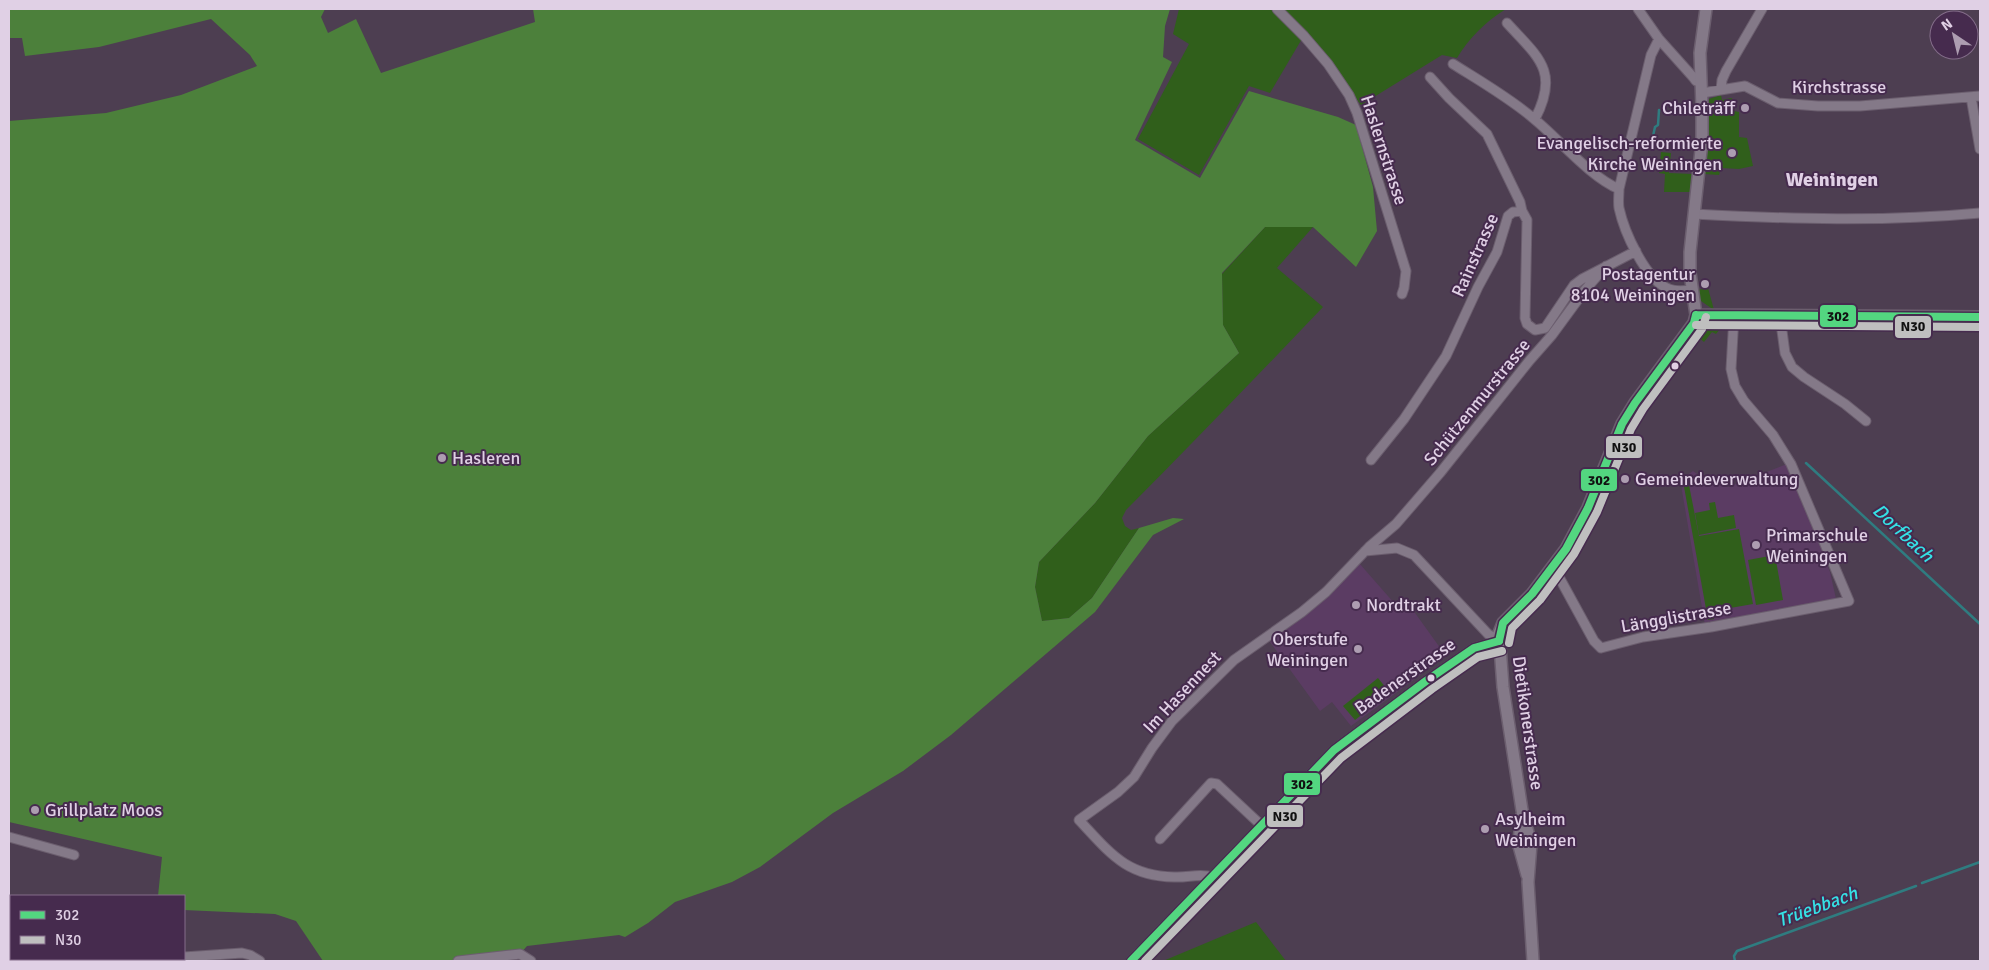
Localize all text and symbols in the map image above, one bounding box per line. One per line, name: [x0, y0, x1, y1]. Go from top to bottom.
north arrow: [1929, 10, 1979, 60]
text: N: [1938, 15, 1956, 35]
street label: Kirchstrasse: [1792, 76, 1886, 98]
street label: Haslernstrasse: [1356, 92, 1412, 208]
place label: Chileträff: [1662, 97, 1736, 119]
marker: Chileträff: [1739, 102, 1751, 114]
place label: Evangelisch-reformierte Kirche Weiningen: [1536, 132, 1722, 175]
marker: Evangelisch-reformierte Kirche Weiningen: [1726, 147, 1738, 159]
district label: Weiningen: [1786, 167, 1878, 192]
street label: Rainstrasse: [1447, 210, 1503, 300]
place label: Postagentur 8104 Weiningen: [1571, 263, 1695, 306]
marker: Postagentur 8104 Weiningen: [1699, 278, 1711, 290]
line badge: 302: [1819, 304, 1857, 328]
text: 302: [1827, 308, 1849, 325]
line badge: N30: [1894, 315, 1932, 339]
text: N30: [1901, 318, 1926, 335]
street label: Schützenmurstrasse: [1419, 334, 1535, 470]
unlabelled marker: [1670, 361, 1680, 371]
line badge: N30: [1605, 435, 1643, 459]
text: N30: [1612, 439, 1637, 456]
place label: Hasleren: [452, 447, 520, 469]
marker: Hasleren: [436, 452, 448, 464]
line badge: 302: [1580, 468, 1618, 492]
place label: Gemeindeverwaltung: [1635, 468, 1798, 490]
text: 302: [1588, 472, 1610, 489]
marker: Gemeindeverwaltung: [1619, 473, 1631, 485]
water label: Dorfbach: [1867, 499, 1939, 568]
place label: Primarschule Weiningen: [1766, 524, 1868, 567]
marker: Primarschule Weiningen: [1750, 539, 1762, 551]
place label: Nordtrakt: [1366, 594, 1441, 616]
street label: Längglistrasse: [1619, 596, 1733, 638]
marker: Nordtrakt: [1350, 599, 1362, 611]
place label: Oberstufe Weiningen: [1267, 628, 1348, 671]
street label: Badenerstrasse: [1350, 633, 1460, 719]
marker: Oberstufe Weiningen: [1352, 643, 1364, 655]
street label: Im Hasennest: [1138, 646, 1226, 738]
street label: Dietikonerstrasse: [1508, 655, 1548, 791]
unlabelled marker: [1426, 673, 1436, 683]
line badge: 302: [1283, 772, 1321, 796]
text: 302: [1291, 776, 1313, 793]
place label: Grillplatz Moos: [45, 799, 162, 821]
marker: Grillplatz Moos: [29, 804, 41, 816]
line badge: N30: [1266, 804, 1304, 828]
text: N30: [1273, 808, 1298, 825]
place label: Asylheim Weiningen: [1495, 808, 1576, 851]
marker: Asylheim Weiningen: [1479, 823, 1491, 835]
water label: Trüebbach: [1773, 881, 1861, 933]
legend: [10, 895, 185, 960]
text: 302: [55, 906, 79, 924]
text: N30: [55, 931, 81, 949]

